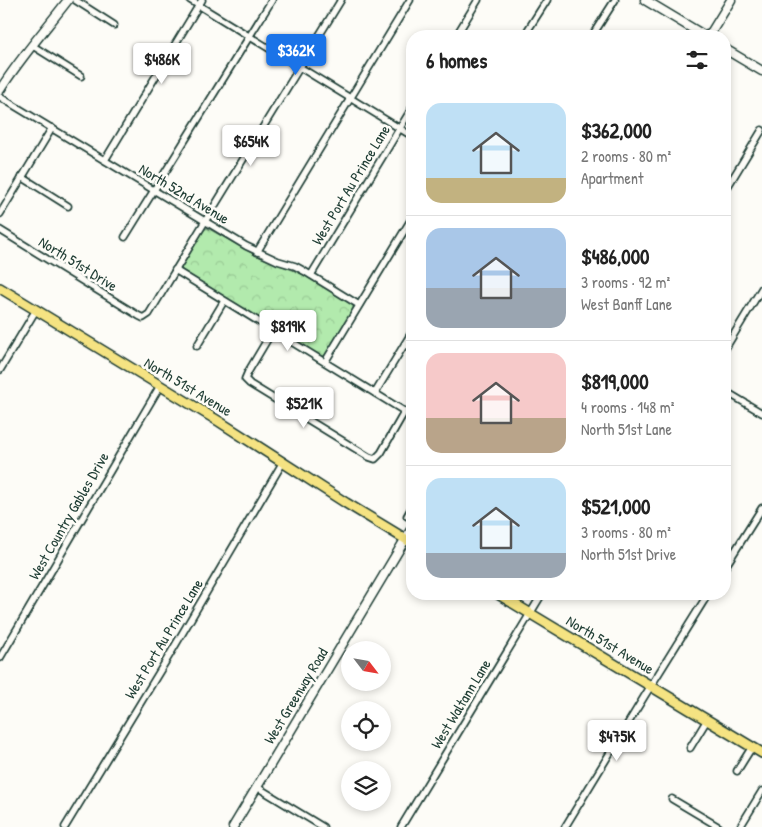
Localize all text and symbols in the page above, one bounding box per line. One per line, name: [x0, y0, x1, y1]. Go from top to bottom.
pin: $362K: [261, 34, 331, 76]
text: $362K: [277, 39, 315, 61]
pin: $486K: [127, 42, 197, 85]
text: 6 homes: [426, 46, 487, 75]
icon: filters: [683, 46, 711, 74]
text: $486K: [144, 48, 180, 70]
text: $362,000: [581, 116, 652, 145]
street label: West Port Au Prince Lane: [306, 121, 395, 249]
icon: home: [466, 123, 526, 183]
pin: $654K: [216, 124, 286, 167]
text: $654K: [233, 130, 269, 152]
text: 2 rooms · 80 m²: [581, 145, 671, 167]
street label: North 52nd Avenue: [135, 158, 233, 229]
text: Apartment: [581, 167, 644, 189]
street label: North 51st Drive: [35, 231, 122, 296]
text: $486,000: [581, 242, 649, 271]
icon: home: [466, 248, 526, 308]
text: 3 rooms · 92 m²: [581, 271, 670, 293]
text: West Banff Lane: [581, 293, 672, 315]
pin: $819K: [253, 310, 323, 352]
text: $819K: [270, 315, 306, 337]
street label: North 51st Avenue: [140, 352, 236, 421]
text: $819,000: [581, 367, 649, 396]
icon: home: [466, 373, 526, 433]
pin: $521K: [269, 386, 339, 429]
text: $521K: [286, 392, 322, 414]
text: 4 rooms · 148 m²: [581, 396, 674, 418]
text: North 51st Lane: [581, 418, 672, 440]
street label: West Country Gables Drive: [23, 448, 114, 583]
text: $521,000: [581, 492, 650, 521]
icon: home: [466, 498, 526, 558]
text: 3 rooms · 80 m²: [581, 521, 671, 543]
text: North 51st Drive: [581, 543, 676, 565]
street label: West Port Au Prince Lane: [119, 575, 208, 703]
street label: North 51st Avenue: [562, 610, 658, 679]
north arrow: [341, 641, 391, 691]
map controls: [341, 641, 391, 811]
street label: West Greenway Road: [259, 644, 333, 748]
street label: West Waltann Lane: [426, 655, 496, 752]
button: locate: [341, 701, 391, 751]
pin: $475K: [582, 720, 652, 762]
text: $475K: [598, 725, 636, 747]
button: layers: [341, 761, 391, 811]

